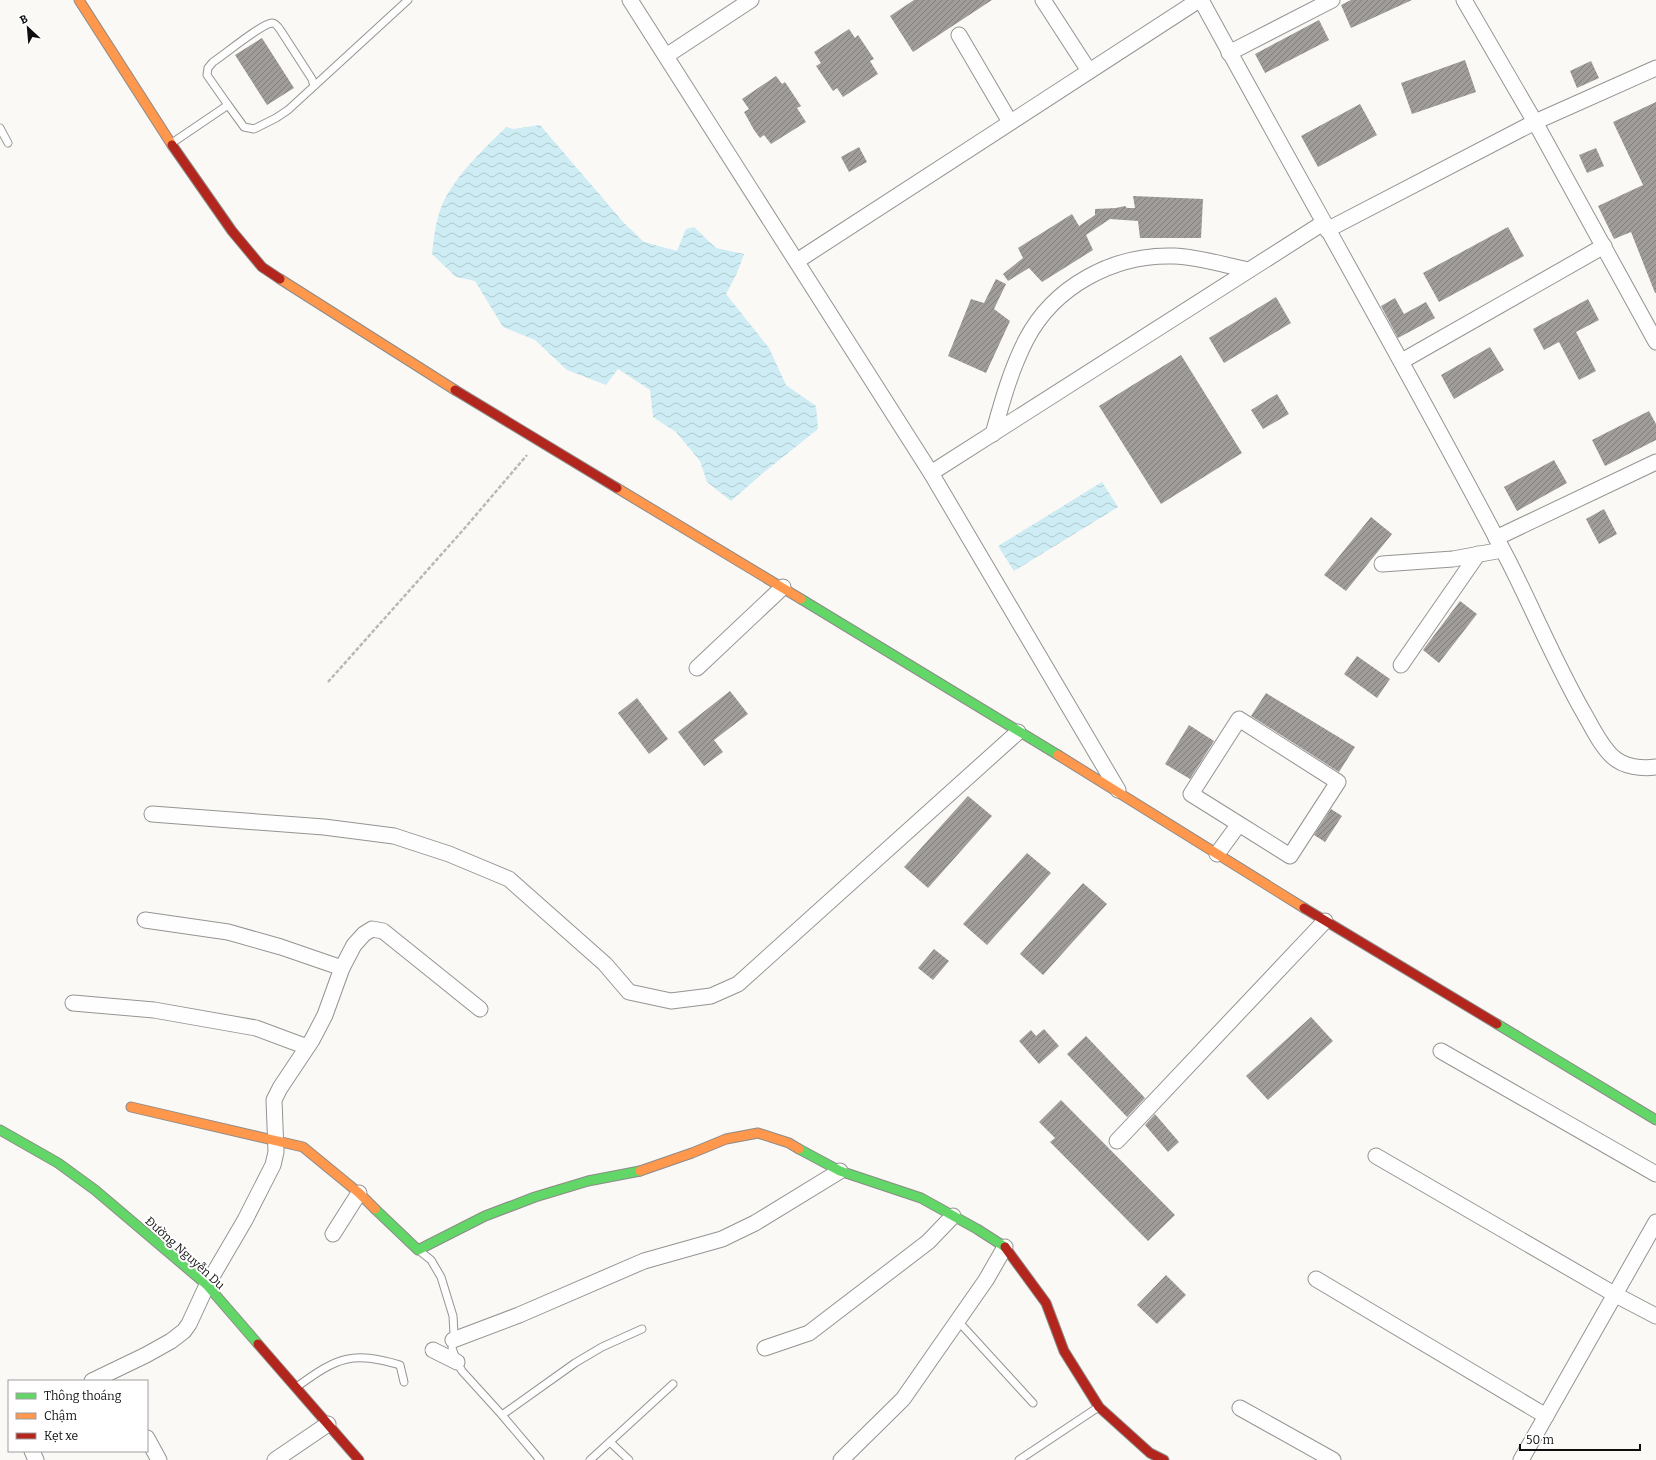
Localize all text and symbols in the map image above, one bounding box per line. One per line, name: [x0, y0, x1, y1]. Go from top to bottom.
north arrow: [8, 8, 48, 48]
text: B: [18, 12, 30, 27]
street label: Đường Nguyễn Du: [143, 1214, 228, 1293]
legend: [8, 1380, 148, 1452]
text: Thông thoáng: [44, 1389, 122, 1403]
text: Chậm: [44, 1409, 77, 1423]
scale bar: [1520, 1426, 1640, 1452]
text: Kẹt xe: [44, 1429, 78, 1443]
text: 50 m: [1526, 1433, 1555, 1447]

